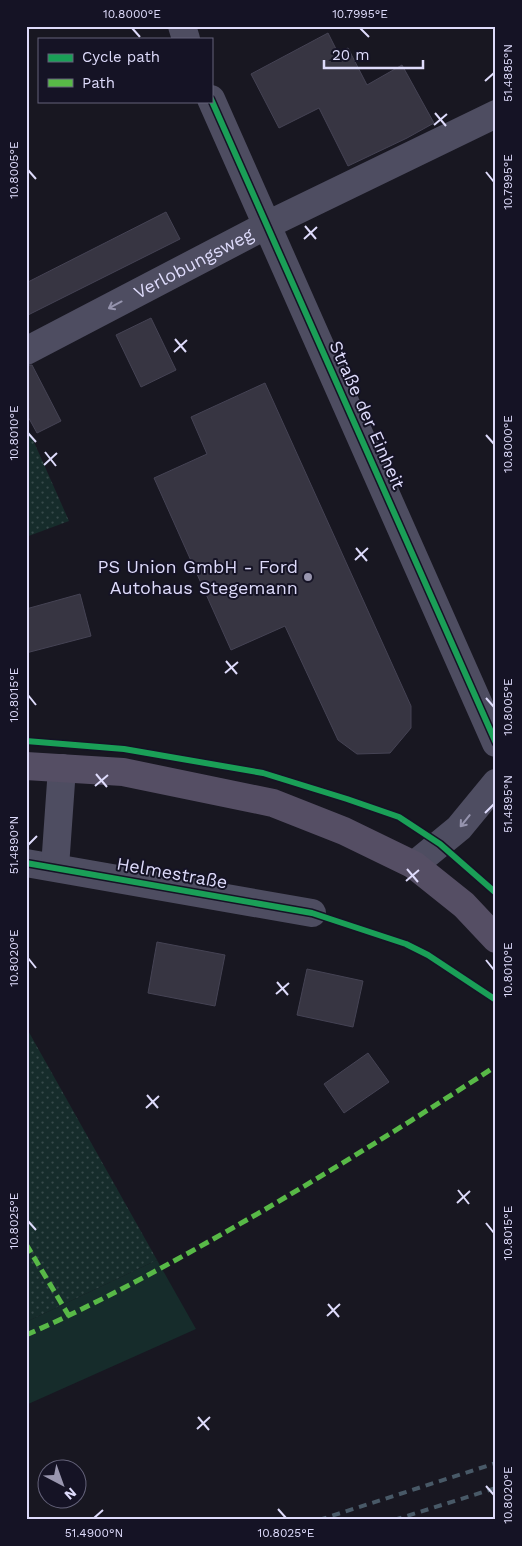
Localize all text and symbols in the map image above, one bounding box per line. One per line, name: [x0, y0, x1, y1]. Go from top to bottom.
text: 10.8000°E: [103, 7, 161, 21]
text: 10.7995°E: [332, 7, 388, 21]
legend: [38, 38, 212, 102]
scale bar: [324, 38, 423, 70]
text: 51.4885°N: [501, 44, 515, 102]
text: 20 m: [332, 46, 370, 64]
text: Cycle path: [82, 48, 160, 66]
text: Path: [82, 74, 115, 92]
text: 10.8005°E: [7, 141, 21, 199]
text: 10.7995°E: [501, 154, 515, 210]
street label: Verlobungsweg: [130, 223, 257, 303]
one-way arrow: [108, 301, 123, 310]
street label: Straße der Einheit: [325, 337, 410, 493]
text: 10.8010°E: [7, 405, 21, 461]
text: 10.8000°E: [501, 415, 515, 473]
place label: PS Union GmbH - Ford Autohaus Stegemann: [98, 556, 298, 598]
marker: PS Union GmbH - Ford Autohaus Stegemann: [302, 571, 314, 583]
text: 10.8015°E: [7, 667, 21, 722]
text: 10.8005°E: [501, 678, 515, 736]
text: 51.4895°N: [501, 775, 515, 833]
one-way arrow: [459, 814, 470, 827]
text: 51.4890°N: [7, 816, 21, 874]
street label: Helmestraße: [115, 852, 229, 893]
text: 10.8020°E: [7, 929, 21, 987]
text: 10.8010°E: [501, 942, 515, 998]
text: 10.8025°E: [7, 1192, 21, 1250]
text: 10.8015°E: [501, 1205, 515, 1260]
north arrow: [38, 1458, 88, 1508]
text: 10.8020°E: [501, 1466, 515, 1524]
text: N: [61, 1484, 80, 1503]
text: 51.4900°N: [65, 1526, 123, 1540]
text: 10.8025°E: [257, 1526, 315, 1540]

